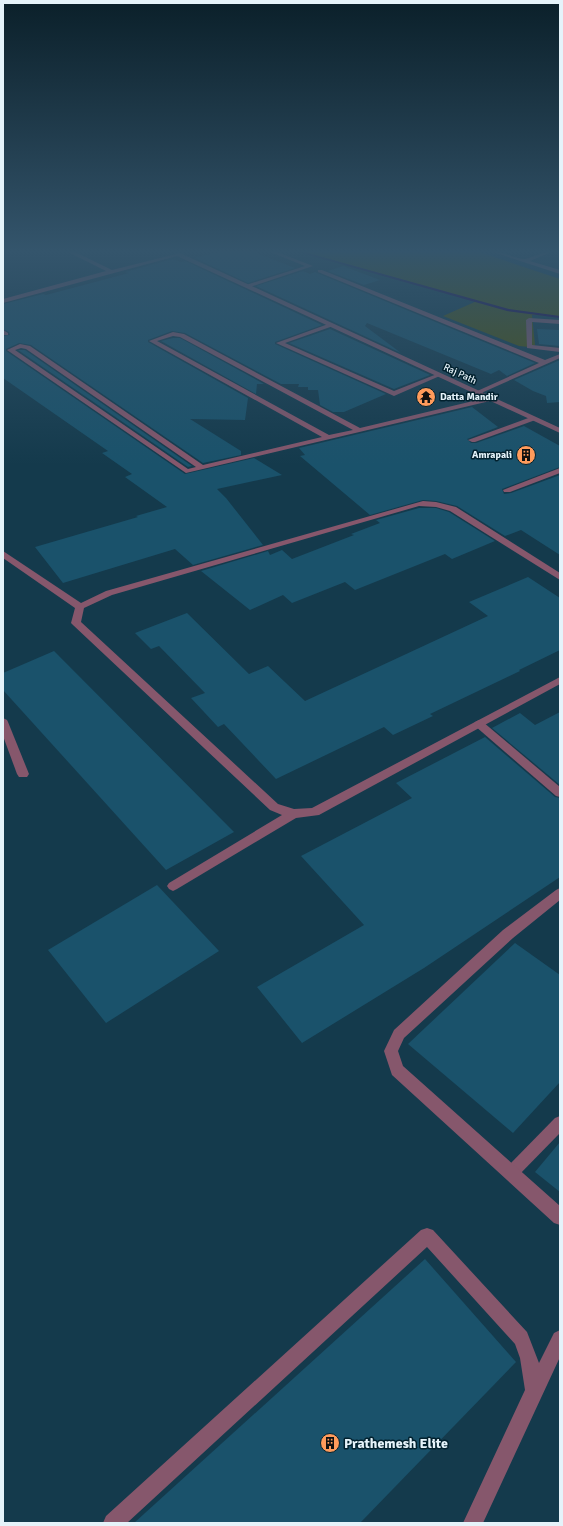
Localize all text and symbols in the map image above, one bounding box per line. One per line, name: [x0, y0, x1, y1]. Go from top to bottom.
street label: Raj Path: [441, 361, 479, 387]
temple icon: Datta Mandir: [415, 386, 437, 408]
place label: Datta Mandir: [440, 391, 498, 403]
building icon: Amrapali: [515, 444, 537, 466]
place label: Amrapali: [472, 449, 512, 461]
building icon: Prathemesh Elite: [319, 1432, 341, 1454]
place label: Prathemesh Elite: [344, 1435, 448, 1452]

